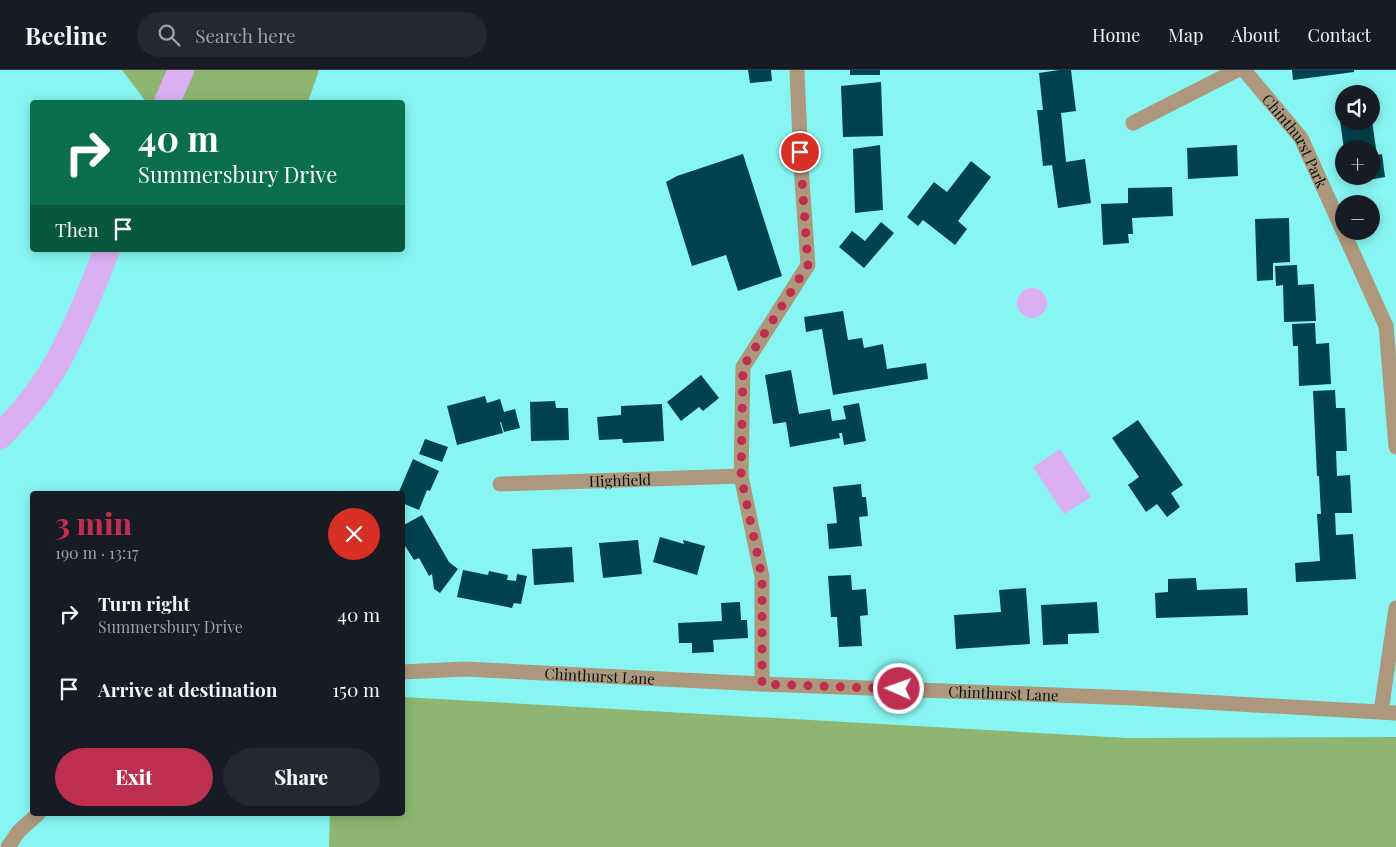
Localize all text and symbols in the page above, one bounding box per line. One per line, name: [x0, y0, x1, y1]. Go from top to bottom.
search box: [137, 12, 487, 57]
text: Beeline: [25, 19, 107, 51]
icon: search: [155, 21, 183, 49]
text: Search here: [195, 22, 296, 48]
text: Home: [1092, 23, 1140, 47]
text: Map: [1168, 23, 1203, 47]
text: About: [1231, 23, 1280, 47]
text: Contact: [1308, 23, 1371, 47]
map controls: [1335, 85, 1380, 240]
button: sound: [1335, 85, 1380, 130]
street label: Chinthurst Park: [1258, 89, 1332, 192]
text: 40 m: [138, 114, 219, 161]
icon: right: [55, 120, 120, 185]
pin: [779, 131, 821, 173]
icon: arrive: [786, 138, 814, 166]
button: +: [1335, 140, 1380, 185]
text: Summersbury Drive: [138, 159, 337, 189]
button: −: [1335, 195, 1380, 240]
icon: arrive: [109, 215, 137, 243]
text: Then: [55, 216, 99, 242]
street label: Highfield: [588, 469, 652, 491]
text: 3 min: [55, 503, 132, 543]
button: close: [328, 508, 380, 560]
text: 190 m · 13:17: [55, 542, 139, 563]
text: Turn right: [98, 590, 190, 616]
icon: right: [55, 600, 83, 628]
text: 40 m: [338, 601, 380, 627]
text: Summersbury Drive: [98, 616, 243, 637]
position arrow: [872, 662, 924, 714]
street label: Chinthurst Lane: [544, 663, 655, 689]
icon: arrive: [55, 675, 83, 703]
text: Arrive at destination: [98, 676, 278, 702]
text: 150 m: [332, 676, 380, 702]
street label: Chinthurst Lane: [948, 681, 1059, 705]
button: Exit: [55, 748, 213, 806]
button: Share: [223, 748, 380, 806]

